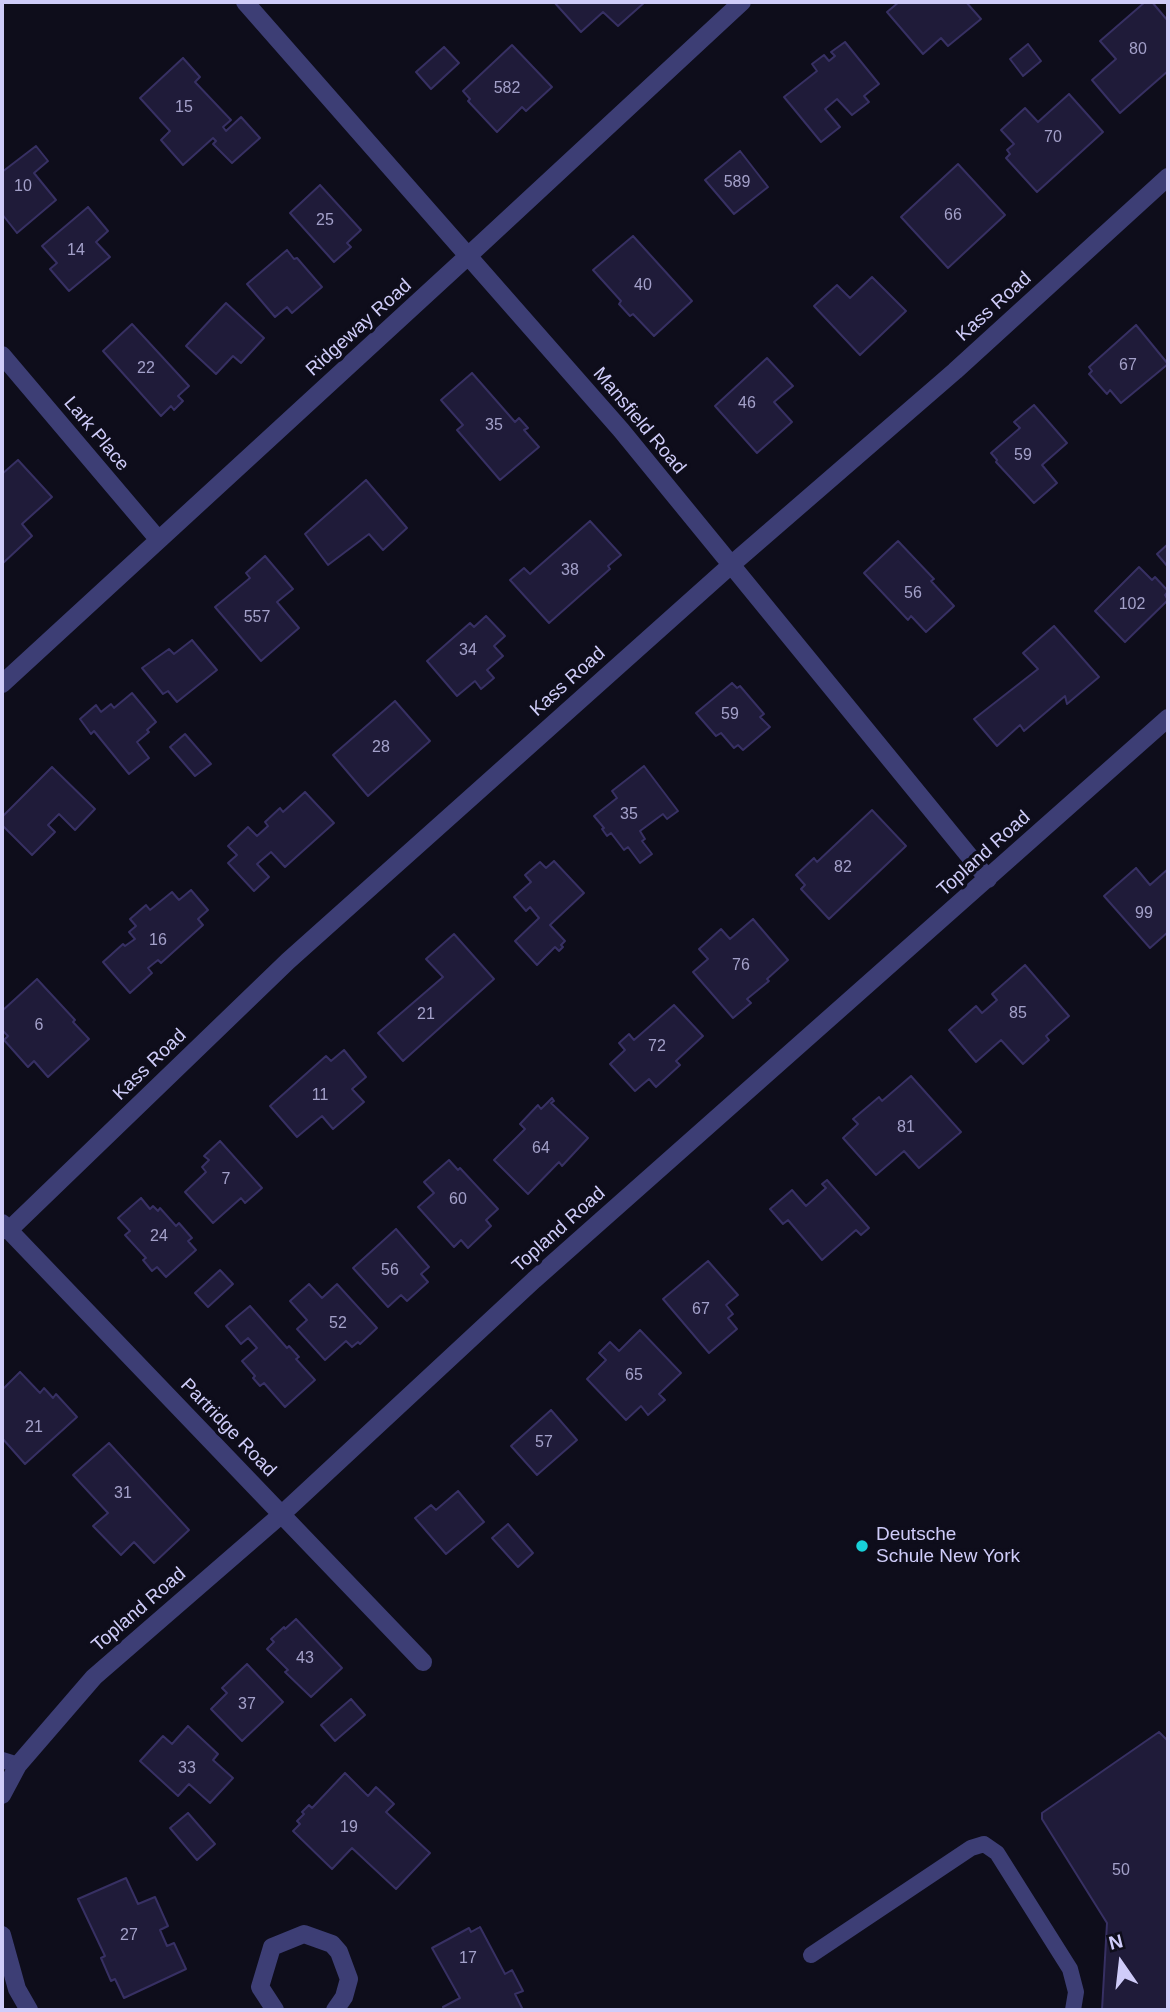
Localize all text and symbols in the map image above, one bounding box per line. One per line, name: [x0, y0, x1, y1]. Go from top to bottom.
house number: 80: [1129, 40, 1147, 60]
house number: 582: [494, 79, 520, 99]
house number: 15: [175, 98, 193, 118]
house number: 70: [1044, 128, 1062, 148]
house number: 589: [724, 173, 750, 193]
house number: 10: [14, 177, 32, 197]
house number: 66: [944, 206, 962, 226]
house number: 25: [316, 211, 334, 231]
house number: 14: [67, 241, 85, 261]
street label: Kass Road: [952, 267, 1036, 347]
street label: Ridgeway Road: [302, 275, 416, 381]
house number: 40: [634, 276, 652, 296]
house number: 67: [1119, 356, 1137, 376]
house number: 22: [137, 359, 155, 379]
street label: Mansfield Road: [588, 363, 690, 479]
street label: Lark Place: [58, 392, 134, 476]
house number: 46: [738, 394, 756, 414]
house number: 35: [485, 416, 503, 436]
house number: 59: [1014, 446, 1032, 466]
house number: 38: [561, 561, 579, 581]
house number: 56: [904, 584, 922, 604]
house number: 102: [1119, 595, 1145, 615]
house number: 557: [244, 608, 270, 628]
house number: 34: [459, 641, 477, 661]
street label: Kass Road: [526, 642, 610, 722]
house number: 59: [721, 705, 739, 725]
house number: 28: [372, 738, 390, 758]
house number: 35: [620, 805, 638, 825]
street label: Topland Road: [933, 806, 1035, 902]
house number: 82: [834, 858, 852, 878]
house number: 99: [1135, 904, 1153, 924]
house number: 16: [149, 931, 167, 951]
house number: 76: [732, 956, 750, 976]
house number: 85: [1009, 1004, 1027, 1024]
house number: 21: [417, 1005, 435, 1025]
house number: 6: [35, 1016, 43, 1036]
street label: Kass Road: [109, 1025, 191, 1105]
house number: 72: [648, 1037, 666, 1057]
house number: 11: [312, 1086, 328, 1106]
house number: 81: [897, 1118, 915, 1138]
house number: 64: [532, 1139, 550, 1159]
house number: 7: [222, 1170, 230, 1190]
street label: Topland Road: [508, 1182, 610, 1278]
house number: 60: [449, 1190, 467, 1210]
house number: 24: [150, 1227, 168, 1247]
house number: 56: [381, 1261, 399, 1281]
house number: 67: [692, 1300, 710, 1320]
house number: 52: [329, 1314, 347, 1334]
house number: 65: [625, 1366, 643, 1386]
street label: Partridge Road: [175, 1374, 281, 1482]
house number: 21: [25, 1418, 43, 1438]
house number: 57: [535, 1433, 553, 1453]
house number: 31: [114, 1484, 132, 1504]
place label: Deutsche Schule New York: [876, 1524, 1020, 1568]
marker: Deutsche Schule New York: [854, 1538, 870, 1554]
street label: Topland Road: [87, 1563, 191, 1657]
house number: 43: [296, 1649, 314, 1669]
house number: 37: [238, 1695, 256, 1715]
house number: 33: [178, 1759, 196, 1779]
house number: 19: [340, 1818, 358, 1838]
house number: 50: [1112, 1861, 1130, 1881]
house number: 27: [120, 1926, 138, 1946]
north arrow: [1086, 1928, 1156, 1998]
text: N: [1107, 1930, 1125, 1954]
house number: 17: [459, 1949, 477, 1969]

